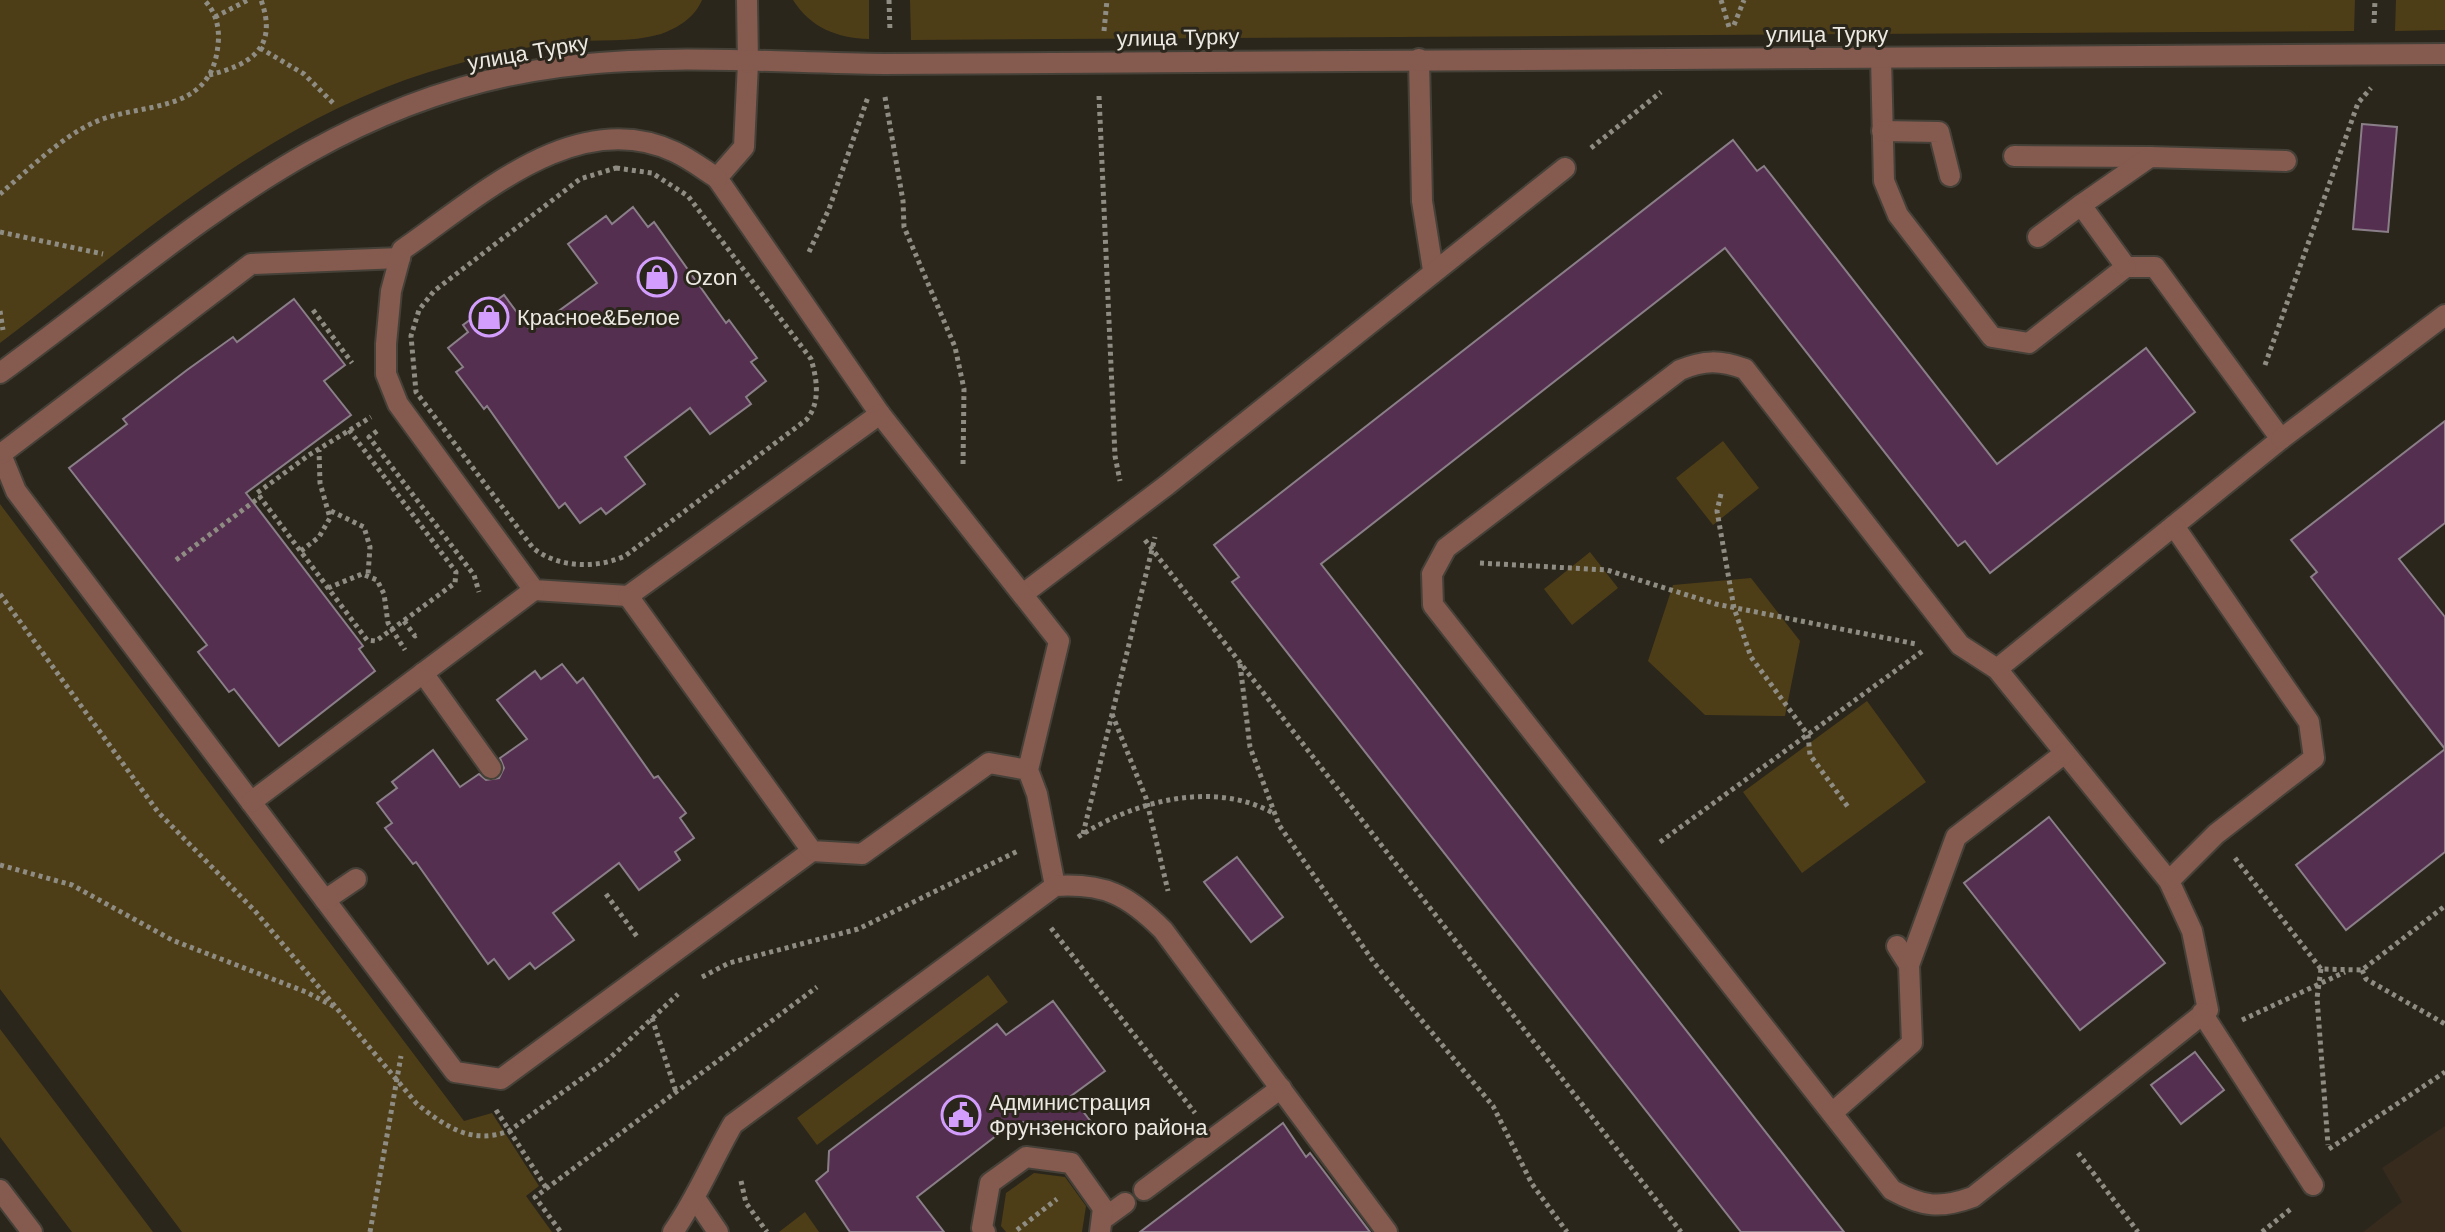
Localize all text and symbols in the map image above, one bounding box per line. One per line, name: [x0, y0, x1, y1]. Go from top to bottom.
street label: улица Турку: [1766, 22, 1888, 47]
street label: улица Турку: [1116, 24, 1240, 51]
street label: улица Турку: [466, 30, 591, 75]
shop icon: Ozon: [636, 256, 678, 298]
place label: Ozon: [685, 265, 738, 290]
shop icon: Красное&Белое: [468, 296, 510, 338]
place label: Красное&Белое: [517, 305, 680, 330]
place label: Администрация Фрунзенского района: [989, 1090, 1208, 1140]
public building icon: Администрация Фрунзенского района: [940, 1094, 982, 1136]

